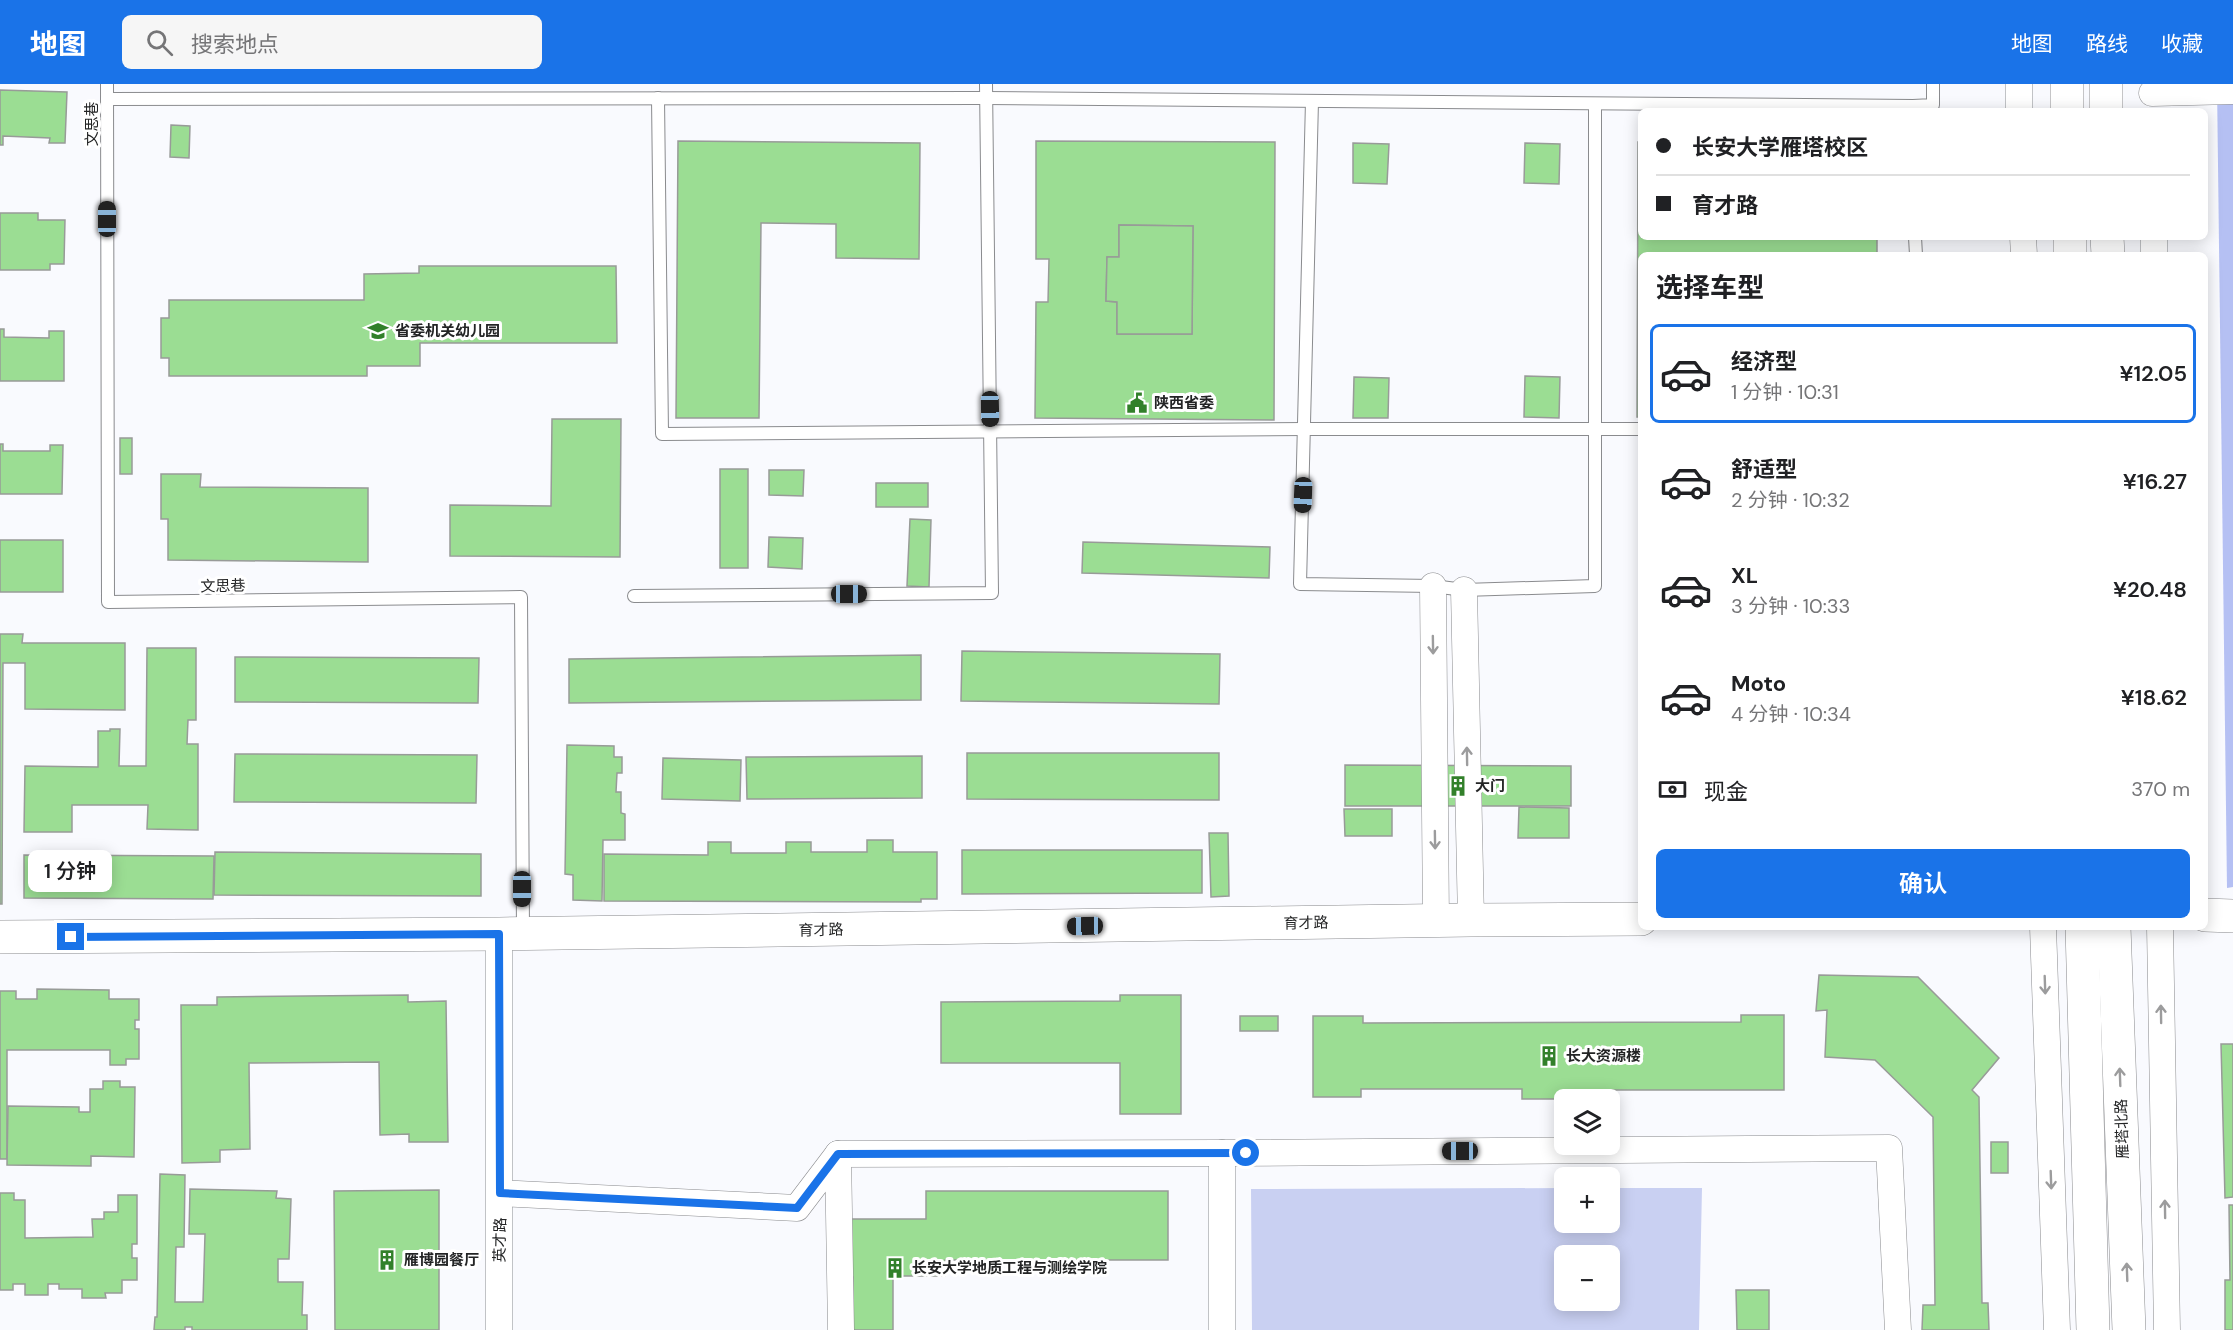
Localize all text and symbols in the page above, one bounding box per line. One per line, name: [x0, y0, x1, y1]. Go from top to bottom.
search box: [122, 15, 542, 69]
text: 地图: [30, 26, 86, 63]
icon: search: [143, 26, 176, 59]
text: 搜索地点: [191, 30, 279, 59]
text: 地图: [2011, 30, 2053, 58]
text: 路线: [2086, 30, 2128, 58]
text: 收藏: [2161, 30, 2203, 58]
street label: 文思巷: [82, 101, 102, 147]
text: 长安大学雁塔校区: [1692, 133, 1868, 162]
text: 育才路: [1692, 191, 1758, 220]
car: [98, 201, 116, 237]
text: 选择车型: [1656, 270, 1764, 305]
school or university icon: 省委机关幼儿园: [366, 319, 390, 343]
place label: 省委机关幼儿园: [395, 321, 500, 341]
icon: car: [1659, 347, 1713, 401]
text: 经济型: [1731, 347, 1797, 376]
text: ¥12.05: [2119, 359, 2187, 388]
text: 1 分钟 · 10:31: [1731, 379, 1839, 405]
car: [981, 391, 999, 427]
public building icon: 陕西省委: [1125, 391, 1149, 415]
place label: 陕西省委: [1154, 393, 1214, 413]
icon: car: [1659, 455, 1713, 509]
text: 舒适型: [1731, 455, 1797, 484]
text: ¥16.27: [2123, 467, 2187, 496]
car: [1293, 477, 1313, 513]
text: 2 分钟 · 10:32: [1731, 487, 1850, 513]
text: XL: [1731, 561, 1758, 590]
icon: car: [1659, 563, 1713, 617]
text: ¥20.48: [2113, 575, 2187, 604]
street label: 文思巷: [200, 576, 246, 596]
car: [831, 585, 867, 603]
text: 3 分钟 · 10:33: [1731, 593, 1850, 619]
one-way arrow: [1427, 634, 1439, 654]
text: Moto: [1731, 669, 1786, 698]
icon: car: [1659, 671, 1713, 725]
text: ¥18.62: [2121, 683, 2187, 712]
text: 4 分钟 · 10:34: [1731, 701, 1851, 727]
one-way arrow: [1462, 747, 1473, 767]
icon: cash: [1656, 773, 1689, 806]
building icon: 大门: [1446, 774, 1470, 798]
place label: 大门: [1475, 776, 1505, 796]
text: 370 m: [2131, 776, 2190, 802]
text: 现金: [1704, 777, 1748, 806]
one-way arrow: [1429, 829, 1441, 849]
button: 确认: [1656, 849, 2190, 918]
callout: 1 分钟: [29, 850, 113, 892]
text: 1 分钟: [44, 858, 96, 884]
car: [513, 871, 531, 907]
street label: 育才路: [1283, 913, 1329, 933]
car: [1067, 917, 1103, 935]
street label: 育才路: [798, 920, 844, 940]
route end: [57, 923, 84, 950]
one-way arrow: [2039, 975, 2050, 995]
one-way arrow: [2155, 1004, 2167, 1024]
building icon: 长大资源楼: [1537, 1044, 1561, 1068]
place label: 长大资源楼: [1566, 1046, 1641, 1066]
one-way arrow: [2114, 1067, 2125, 1087]
map controls: [1554, 1089, 1620, 1311]
button: layers: [1554, 1089, 1620, 1155]
street label: 雁塔北路: [2111, 1099, 2133, 1159]
route start: [1232, 1139, 1259, 1166]
car: [1442, 1142, 1478, 1160]
button: +: [1554, 1167, 1620, 1233]
one-way arrow: [2046, 1170, 2057, 1190]
one-way arrow: [2159, 1199, 2171, 1219]
street label: 英才路: [490, 1217, 510, 1263]
button: −: [1554, 1245, 1620, 1311]
building icon: 雁博园餐厅: [375, 1248, 399, 1272]
place label: 雁博园餐厅: [404, 1250, 479, 1270]
building icon: 长安大学地质工程与测绘学院: [883, 1256, 907, 1280]
place label: 长安大学地质工程与测绘学院: [912, 1258, 1107, 1278]
one-way arrow: [2121, 1262, 2133, 1282]

